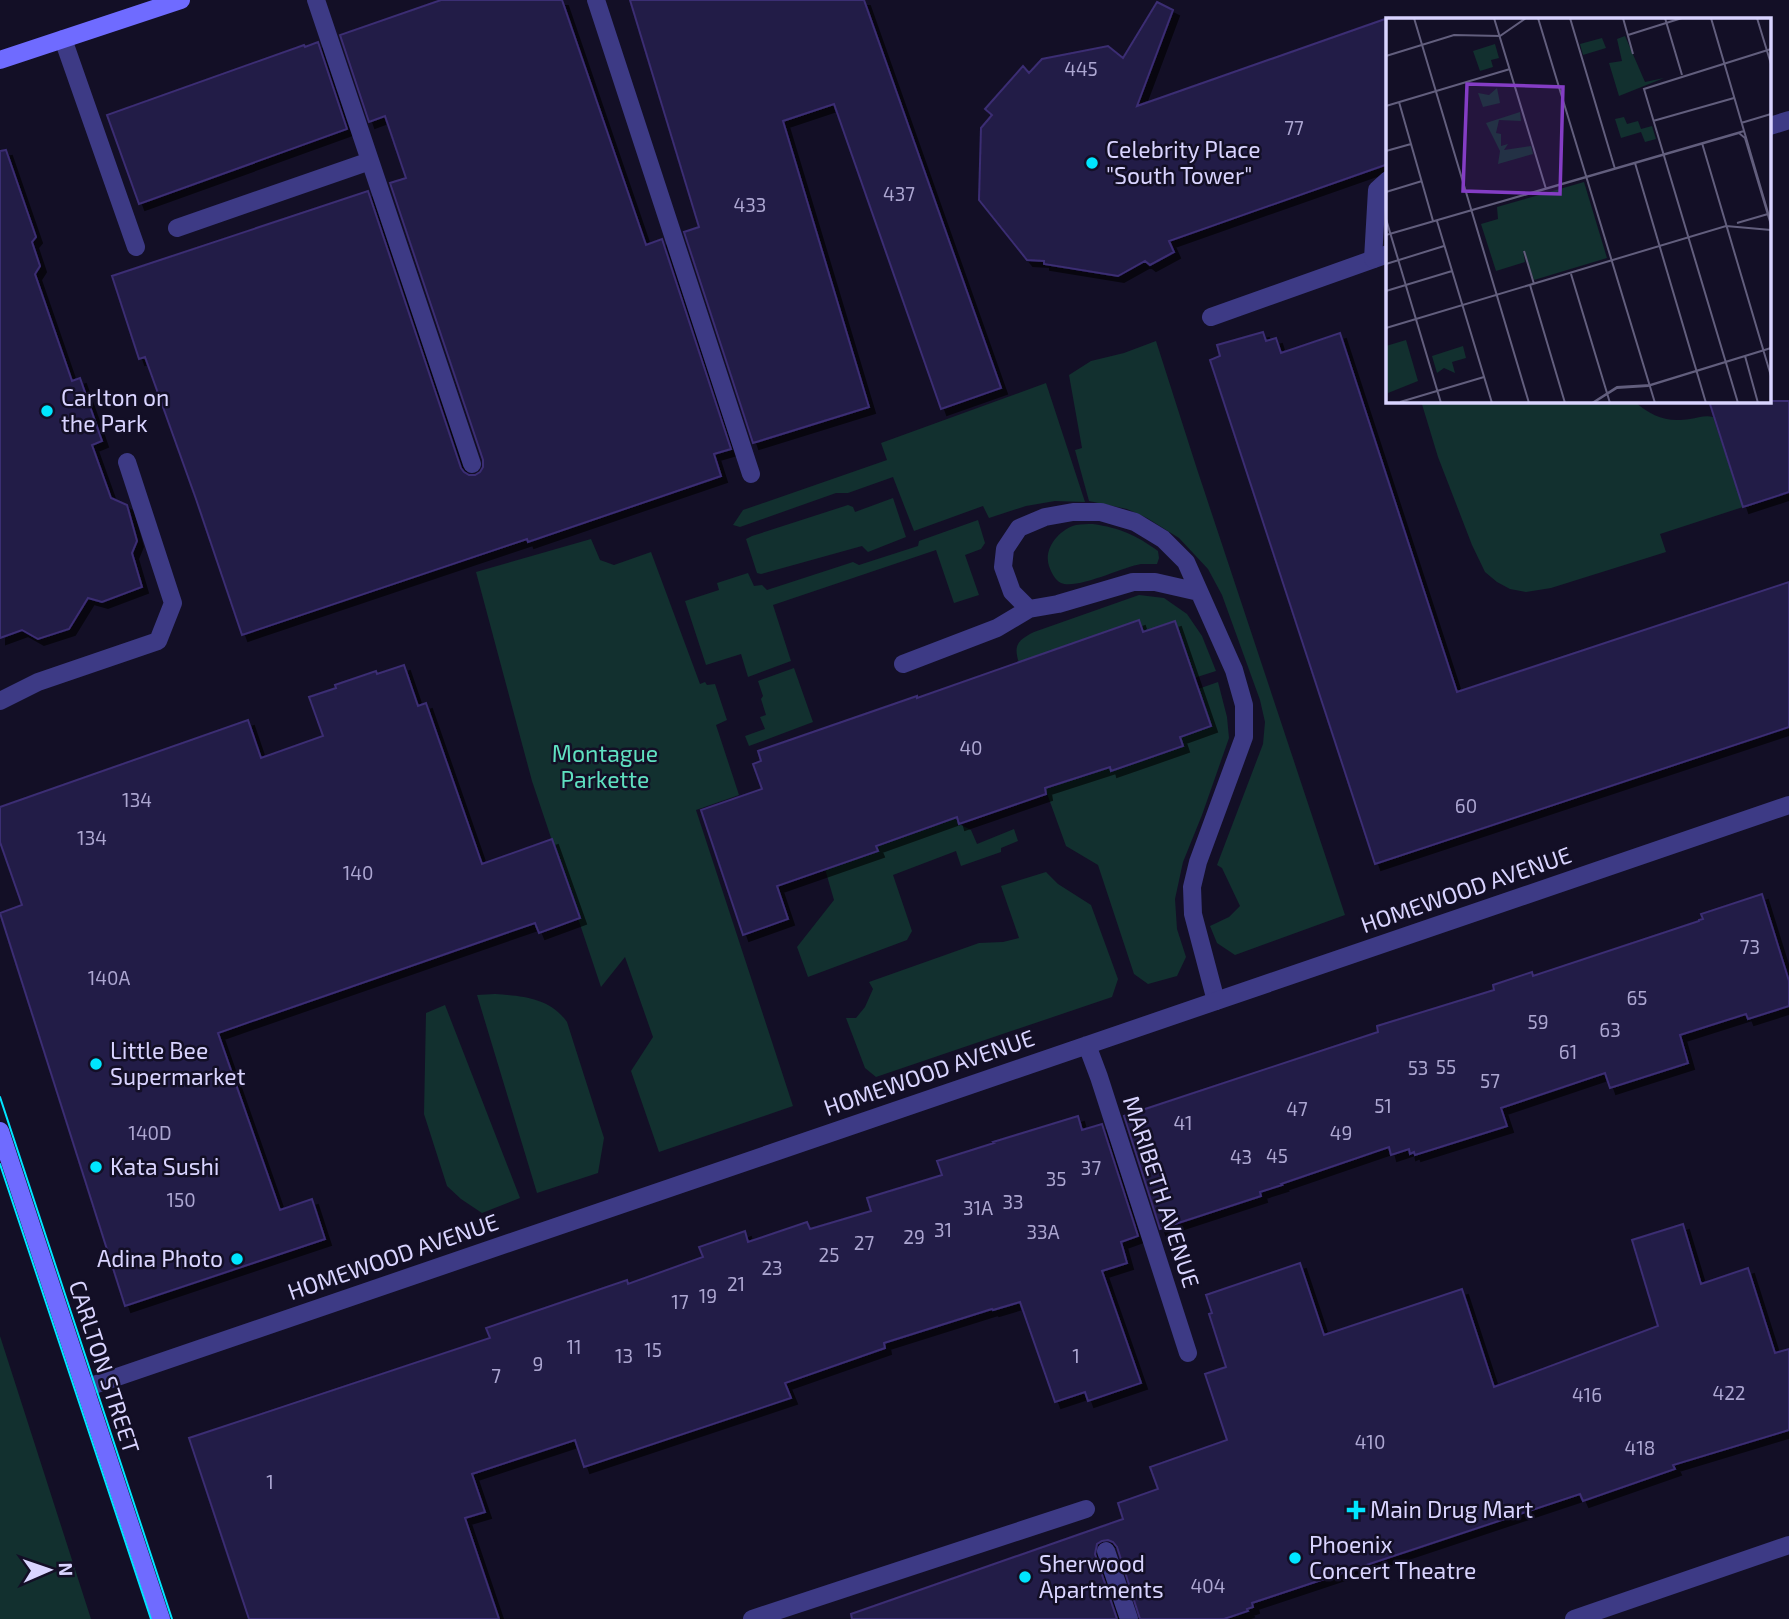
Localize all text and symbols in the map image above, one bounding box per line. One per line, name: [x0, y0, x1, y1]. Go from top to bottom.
inset map: [1386, 18, 1772, 402]
house number: 445: [1064, 57, 1098, 80]
house number: 77: [1284, 116, 1304, 139]
place label: Celebrity Place "South Tower": [1106, 135, 1261, 189]
marker: Celebrity Place "South Tower": [1084, 155, 1100, 171]
house number: 437: [883, 182, 915, 205]
house number: 433: [734, 193, 766, 216]
place label: Carlton on the Park: [61, 383, 169, 437]
marker: Carlton on the Park: [39, 403, 55, 419]
house number: 40: [959, 736, 983, 759]
park label: Montague Parkette: [552, 739, 658, 793]
house number: 134: [122, 788, 152, 811]
house number: 60: [1455, 794, 1477, 817]
house number: 134: [77, 826, 107, 849]
street label: HOMEWOOD AVENUE: [1357, 840, 1575, 938]
house number: 140: [343, 861, 373, 884]
house number: 73: [1740, 935, 1760, 958]
house number: 140A: [88, 966, 130, 989]
house number: 65: [1626, 986, 1648, 1009]
house number: 59: [1527, 1010, 1549, 1033]
house number: 63: [1599, 1018, 1621, 1041]
street label: HOMEWOOD AVENUE: [820, 1023, 1038, 1121]
place label: Little Bee Supermarket: [110, 1036, 246, 1090]
house number: 61: [1559, 1040, 1577, 1063]
house number: 55: [1436, 1055, 1456, 1078]
marker: Little Bee Supermarket: [88, 1056, 104, 1072]
house number: 53: [1408, 1056, 1428, 1079]
house number: 57: [1480, 1069, 1500, 1092]
street label: MARIBETH AVENUE: [1118, 1092, 1206, 1291]
house number: 51: [1374, 1094, 1392, 1117]
house number: 47: [1286, 1097, 1308, 1120]
house number: 41: [1173, 1111, 1193, 1134]
house number: 140D: [128, 1121, 172, 1144]
house number: 49: [1330, 1121, 1352, 1144]
house number: 45: [1266, 1144, 1288, 1167]
house number: 43: [1230, 1145, 1252, 1168]
place label: Kata Sushi: [110, 1152, 220, 1180]
house number: 37: [1081, 1156, 1101, 1179]
marker: Kata Sushi: [88, 1159, 104, 1175]
house number: 35: [1046, 1167, 1066, 1190]
house number: 150: [166, 1188, 196, 1211]
house number: 33: [1002, 1190, 1024, 1213]
house number: 31A: [963, 1196, 993, 1219]
street label: HOMEWOOD AVENUE: [284, 1207, 502, 1305]
house number: 31: [934, 1218, 952, 1241]
house number: 33A: [1027, 1220, 1060, 1243]
house number: 29: [903, 1225, 925, 1248]
house number: 27: [854, 1231, 874, 1254]
house number: 25: [819, 1243, 839, 1266]
place label: Adina Photo: [97, 1244, 223, 1272]
marker: Adina Photo: [229, 1251, 245, 1267]
house number: 23: [761, 1256, 783, 1279]
house number: 21: [727, 1272, 745, 1295]
street label: CARLTON STREET: [64, 1277, 146, 1457]
house number: 19: [699, 1284, 717, 1307]
house number: 17: [671, 1290, 689, 1313]
house number: 11: [566, 1335, 582, 1358]
house number: 15: [644, 1338, 662, 1361]
house number: 13: [615, 1344, 633, 1367]
house number: 1: [1072, 1344, 1080, 1367]
house number: 9: [533, 1352, 543, 1375]
house number: 7: [491, 1364, 501, 1387]
house number: 422: [1712, 1381, 1746, 1404]
house number: 416: [1572, 1383, 1602, 1406]
house number: 410: [1355, 1430, 1385, 1453]
house number: 418: [1625, 1436, 1655, 1459]
house number: 1: [266, 1470, 274, 1493]
place label: Main Drug Mart: [1370, 1495, 1534, 1523]
marker: Main Drug Mart: [1348, 1502, 1364, 1518]
place label: Phoenix Concert Theatre: [1309, 1530, 1476, 1584]
north arrow: [14, 1535, 84, 1605]
place label: Sherwood Apartments: [1039, 1549, 1164, 1603]
marker: Phoenix Concert Theatre: [1287, 1550, 1303, 1566]
text: N: [55, 1562, 78, 1577]
marker: Sherwood Apartments: [1017, 1569, 1033, 1585]
house number: 404: [1191, 1574, 1225, 1597]

